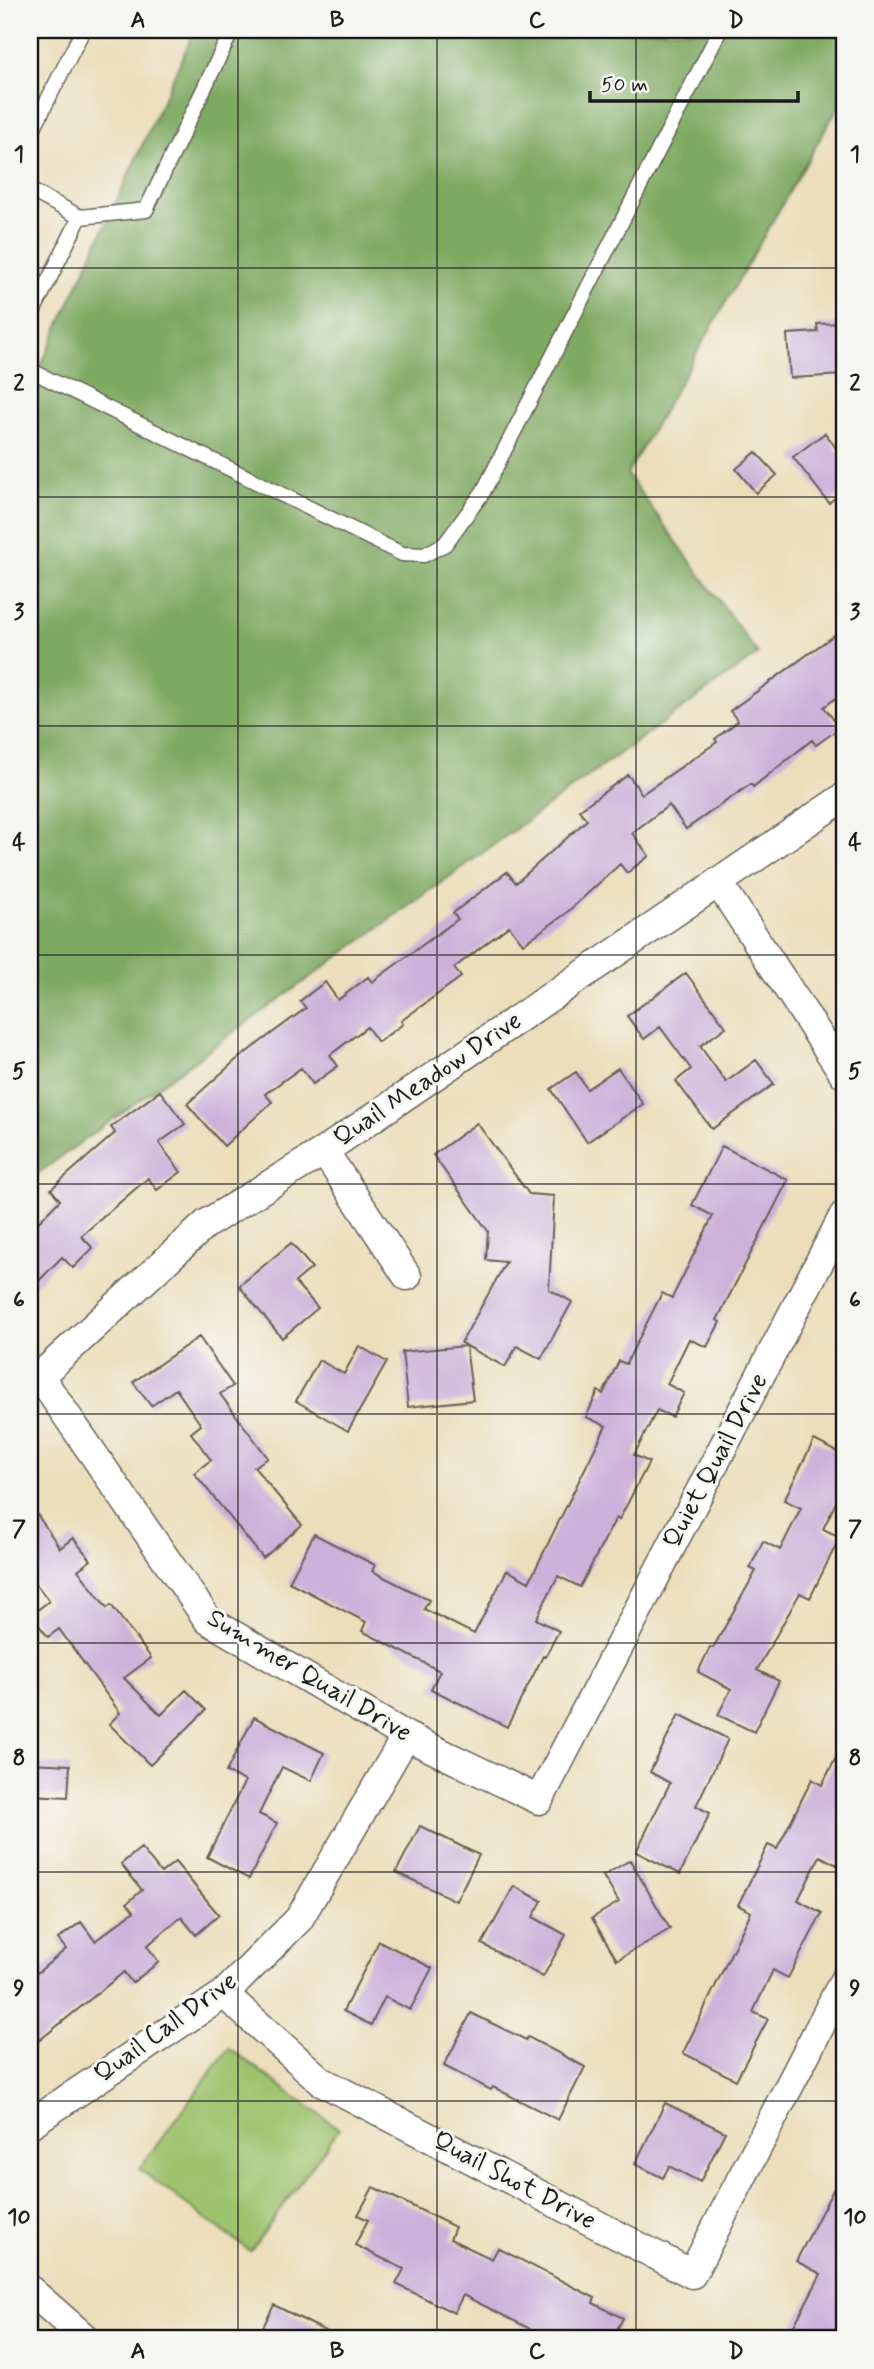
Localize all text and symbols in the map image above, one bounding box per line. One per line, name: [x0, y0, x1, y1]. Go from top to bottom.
text: A: [130, 6, 146, 36]
text: B: [330, 6, 345, 36]
text: C: [529, 6, 546, 36]
text: D: [728, 6, 744, 36]
scale bar: [590, 60, 799, 104]
text: 50 m: [601, 71, 648, 99]
text: 1: [14, 140, 24, 170]
text: 1: [850, 140, 860, 170]
text: 2: [13, 369, 25, 399]
text: 2: [849, 369, 861, 399]
text: 3: [14, 598, 25, 628]
text: 3: [850, 598, 861, 628]
text: 4: [12, 828, 26, 858]
text: 4: [848, 828, 862, 858]
street label: Quail Meadow Drive: [327, 1004, 529, 1156]
text: 5: [12, 1057, 26, 1087]
text: 5: [848, 1057, 862, 1087]
text: 6: [13, 1286, 25, 1316]
text: 6: [849, 1286, 861, 1316]
street label: Quiet Quail Drive: [655, 1367, 777, 1555]
text: 7: [12, 1515, 26, 1545]
text: 7: [848, 1515, 862, 1545]
street label: Summer Quail Drive: [200, 1601, 418, 1751]
text: 8: [13, 1744, 25, 1774]
text: 8: [849, 1744, 861, 1774]
street label: Quail Call Drive: [88, 1965, 244, 2091]
text: 9: [13, 1974, 25, 2004]
text: 9: [849, 1974, 861, 2004]
street label: Quail Shot Drive: [426, 2124, 602, 2238]
text: 10: [7, 2203, 31, 2233]
text: 10: [843, 2203, 867, 2233]
text: A: [130, 2337, 146, 2367]
text: B: [330, 2337, 345, 2367]
text: C: [529, 2337, 546, 2367]
text: D: [728, 2337, 744, 2367]

